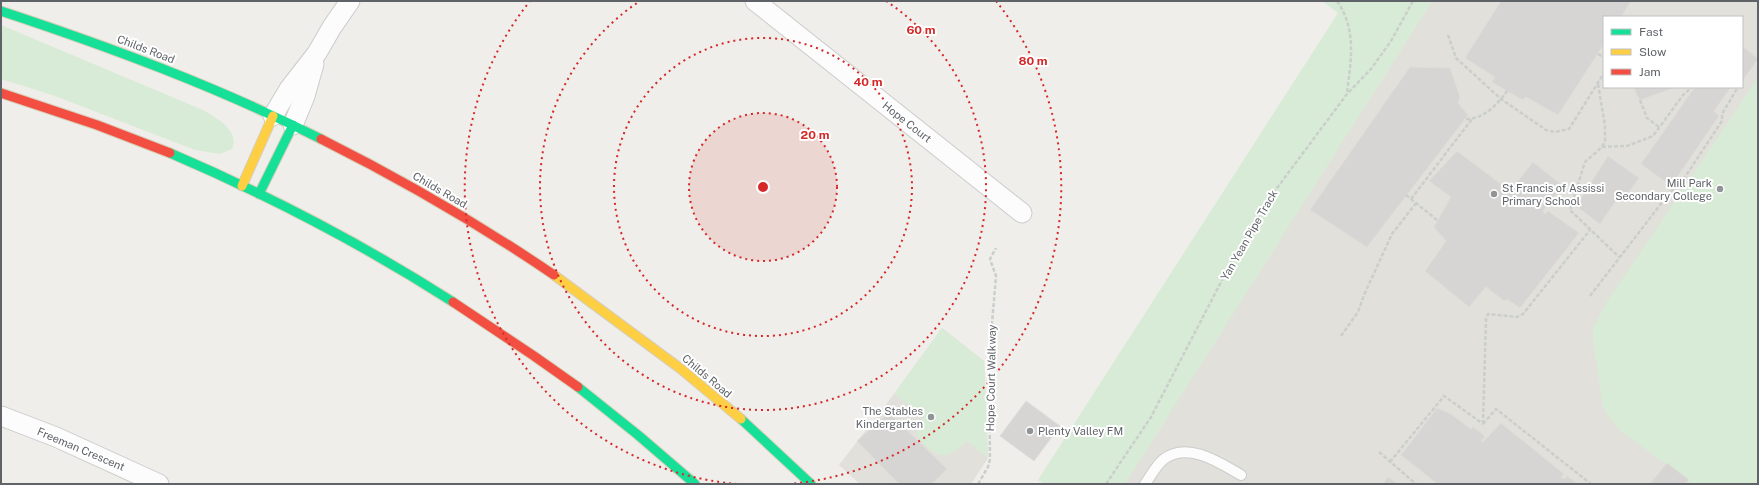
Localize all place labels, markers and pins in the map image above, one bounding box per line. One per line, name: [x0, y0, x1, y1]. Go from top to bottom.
place label: Mill Park Secondary College: [1615, 177, 1712, 202]
centre of rings: [756, 180, 770, 194]
place label: St Francis of Assissi Primary School: [1502, 182, 1604, 207]
marker: Mill Park Secondary College: [1715, 184, 1725, 194]
marker: St Francis of Assissi Primary School: [1489, 189, 1499, 199]
place label: The Stables Kindergarten: [856, 405, 923, 430]
marker: The Stables Kindergarten: [926, 412, 936, 422]
place label: Plenty Valley FM: [1038, 425, 1123, 437]
marker: Plenty Valley FM: [1025, 426, 1035, 436]

